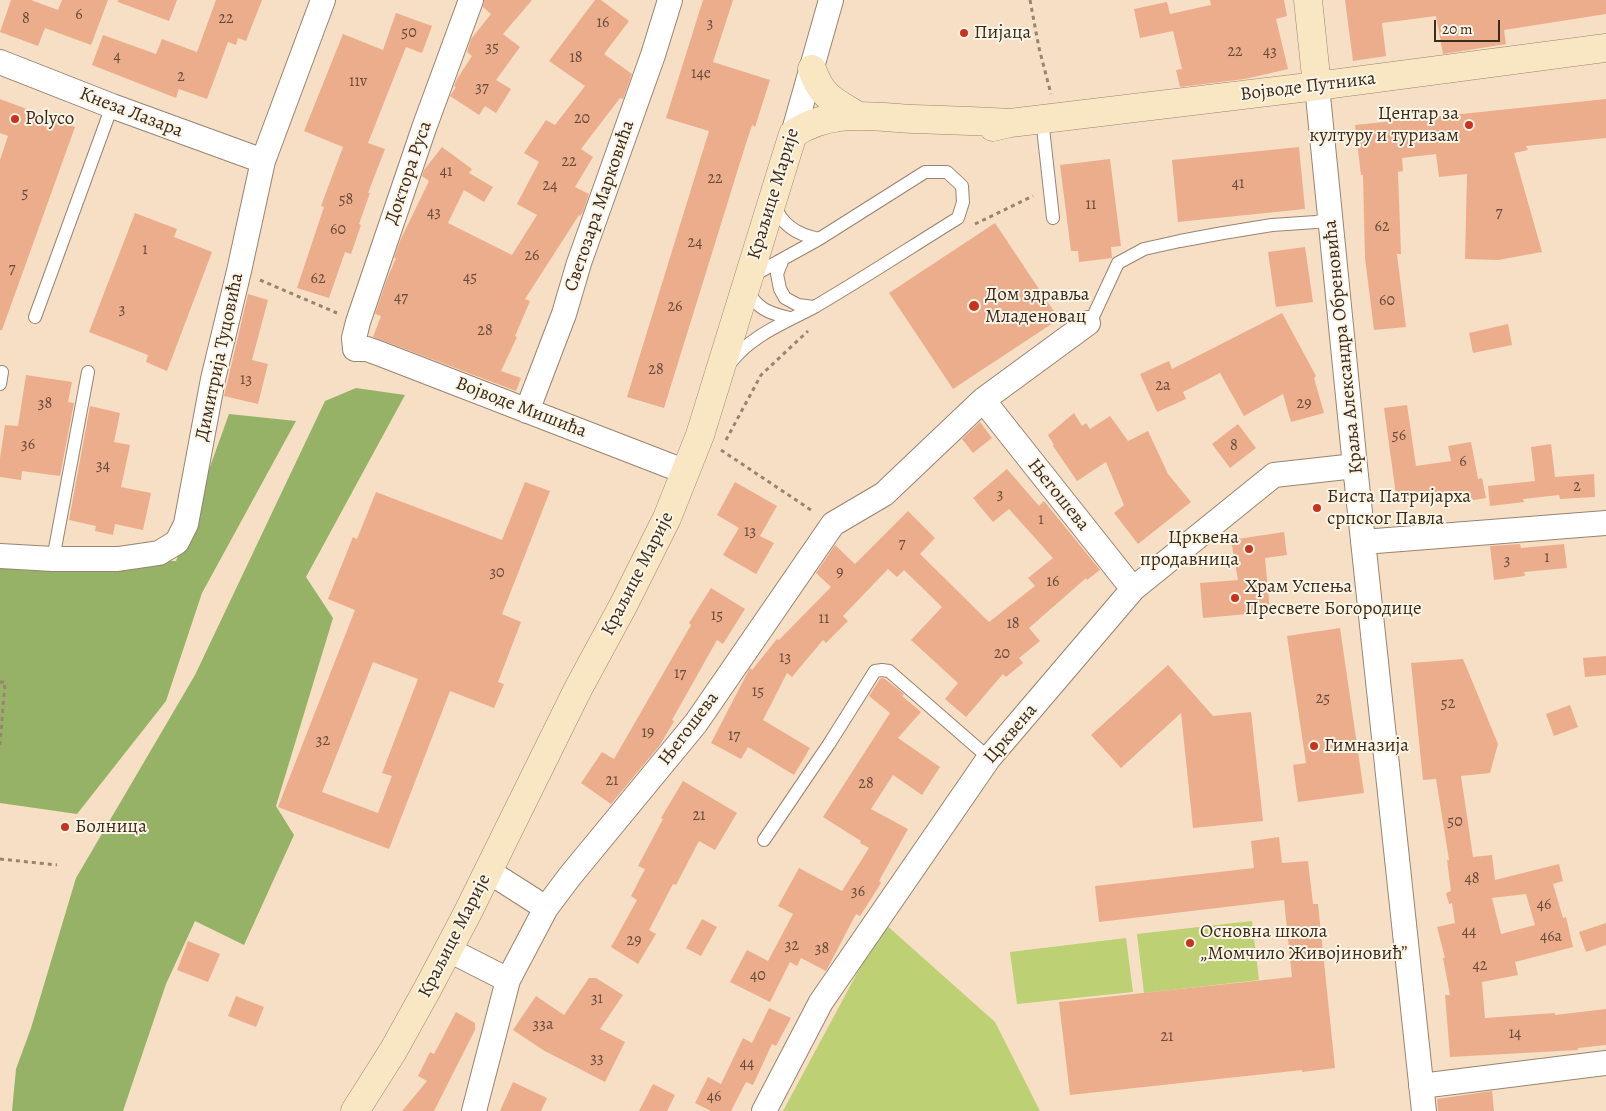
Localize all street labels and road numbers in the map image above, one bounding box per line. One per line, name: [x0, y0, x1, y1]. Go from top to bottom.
street label: Војводе Путника: [1239, 67, 1377, 107]
street label: Кнеза Лазара: [76, 83, 186, 143]
street label: Светозара Марковића: [560, 117, 640, 295]
street label: Доктора Руса: [381, 118, 437, 228]
street label: Краљице Марије: [743, 126, 805, 262]
street label: Краља Александра Обреновића: [1319, 219, 1369, 475]
street label: Димитрија Туцовића: [191, 271, 249, 443]
street label: Војводе Мишића: [452, 373, 590, 443]
street label: Његошева: [1022, 454, 1094, 536]
street label: Краљице Марије: [597, 508, 679, 640]
street label: Његошева: [654, 688, 724, 770]
street label: Црквена: [979, 700, 1043, 768]
street label: Краљице Марије: [414, 870, 496, 1002]

